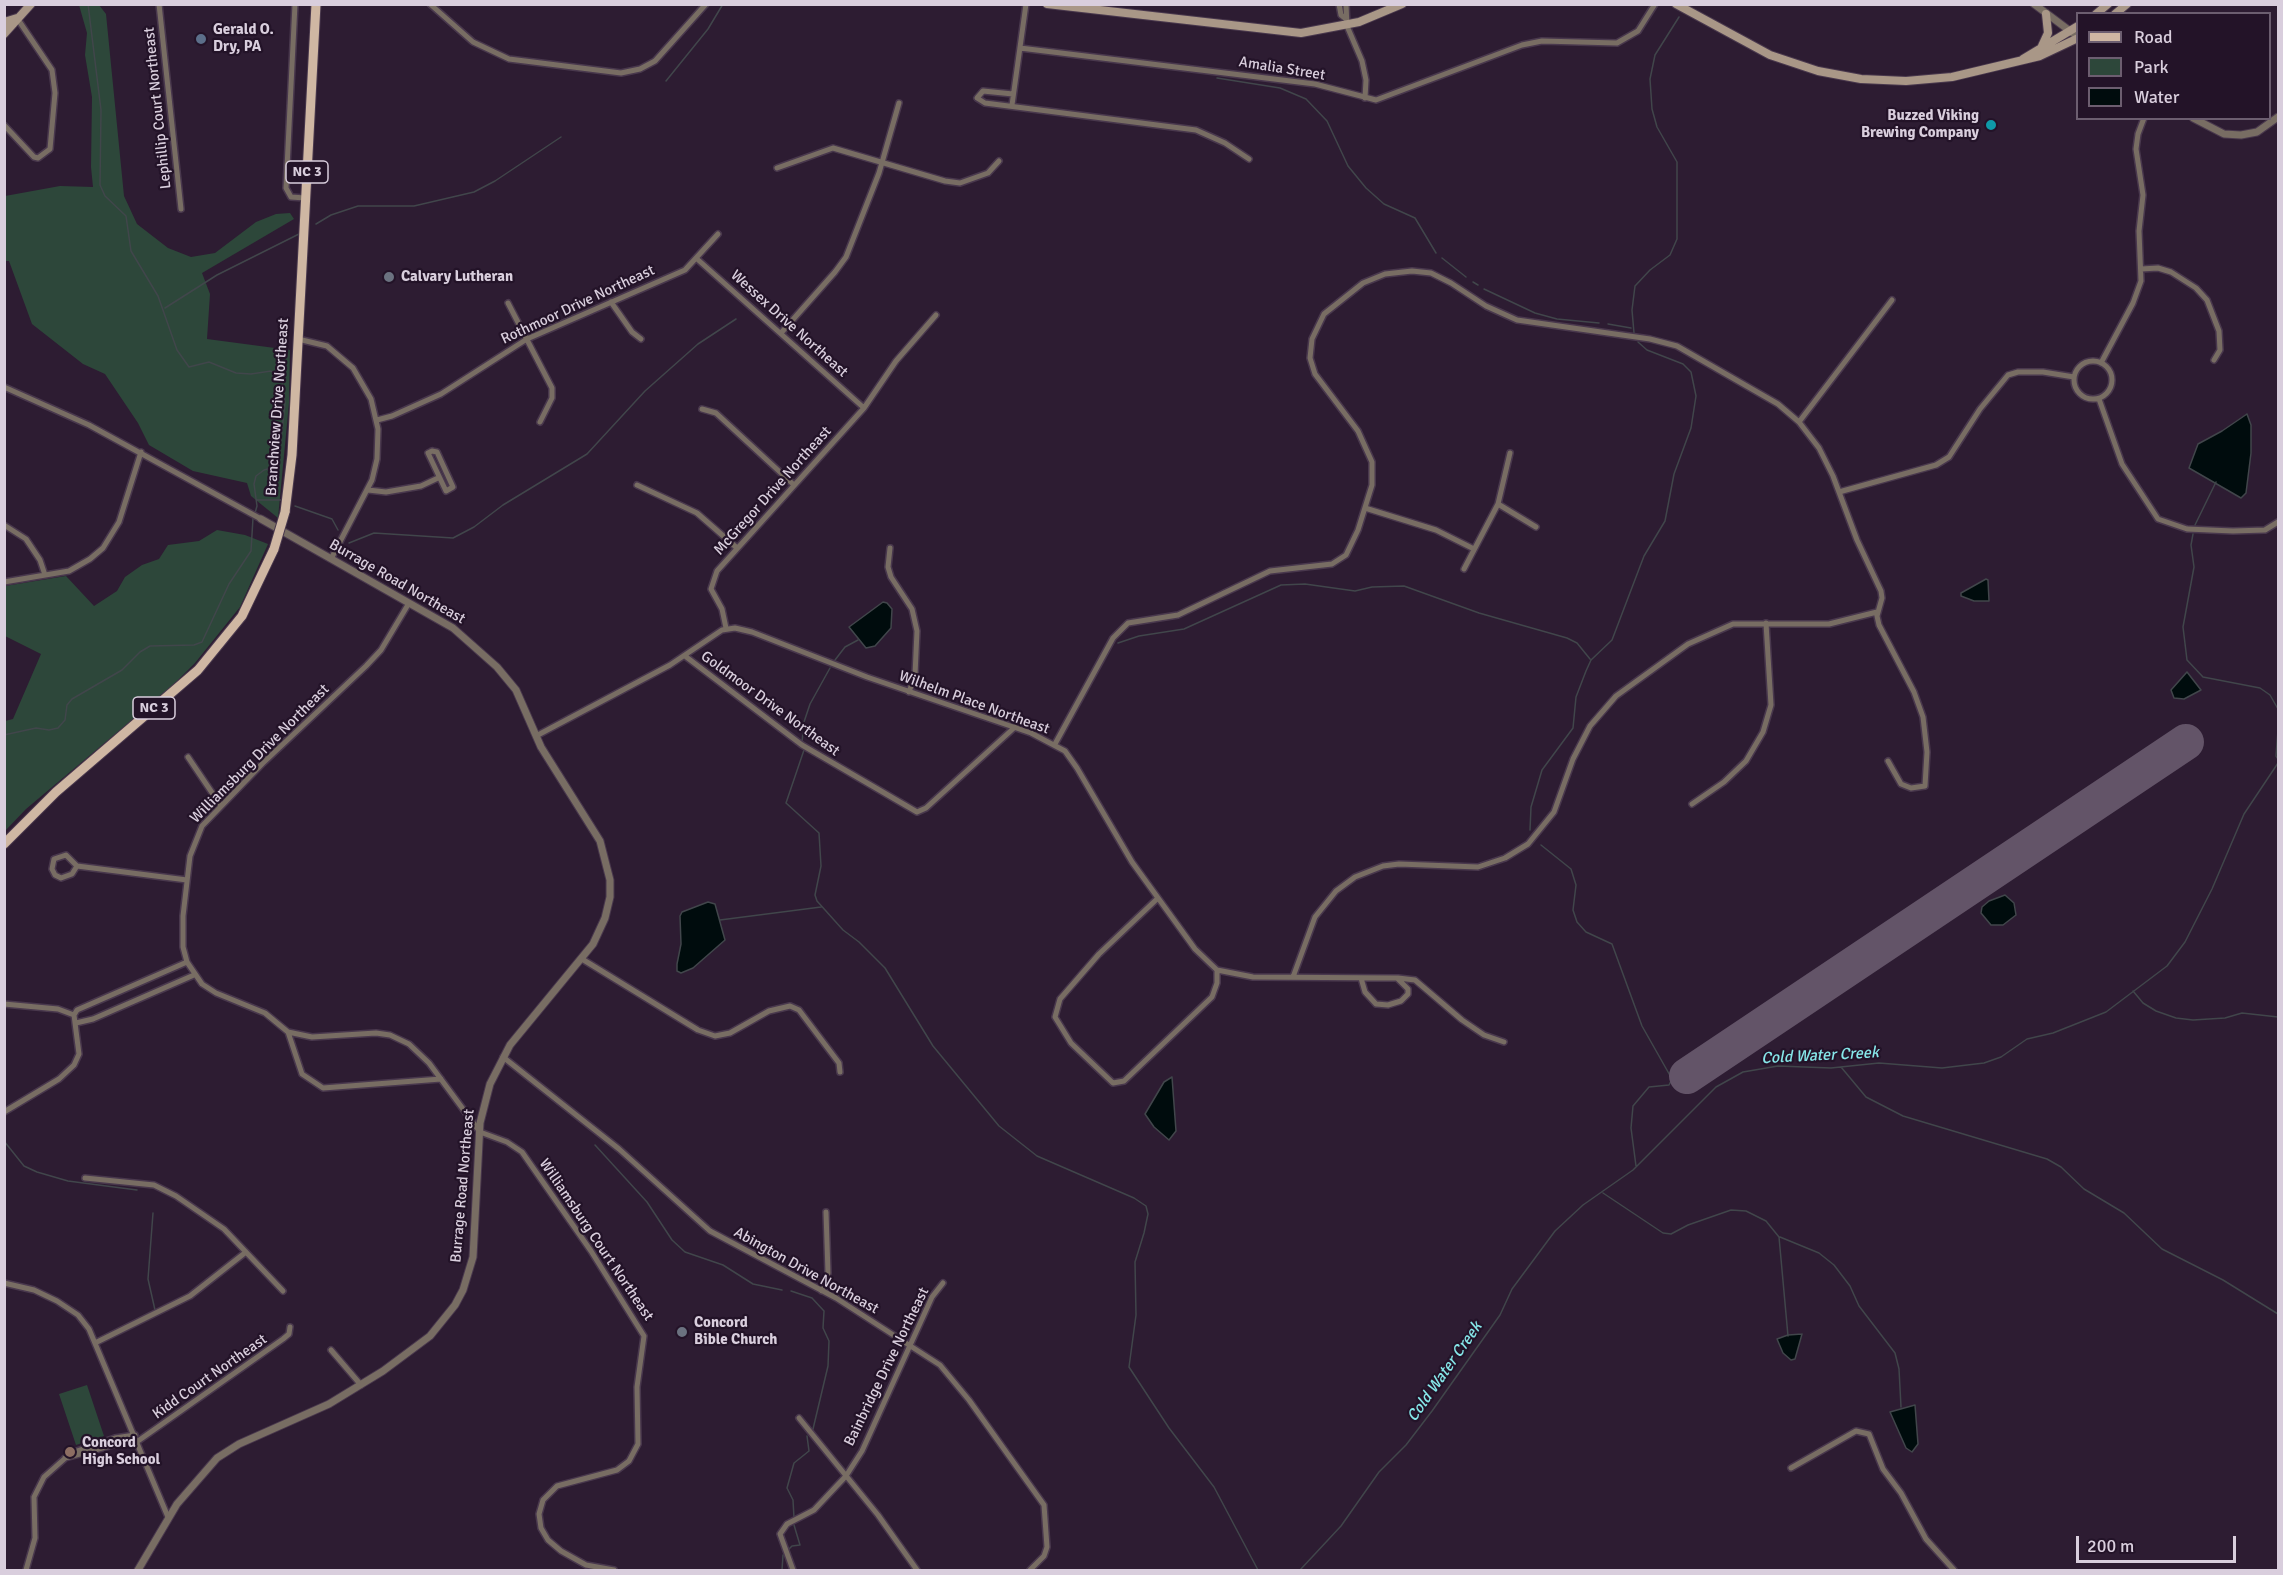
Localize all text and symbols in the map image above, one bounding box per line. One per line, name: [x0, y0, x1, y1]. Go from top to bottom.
legend: [2076, 12, 2271, 120]
place label: Gerald O. Dry, PA: [213, 21, 274, 56]
street label: Lephillip Court Northeast: [141, 26, 175, 190]
text: Road: [2134, 26, 2173, 48]
marker: Gerald O. Dry, PA: [194, 32, 208, 46]
street label: Amalia Street: [1238, 53, 1326, 85]
text: Park: [2134, 56, 2169, 78]
text: Water: [2134, 86, 2179, 108]
place label: Buzzed Viking Brewing Company: [1861, 107, 1979, 142]
marker: Buzzed Viking Brewing Company: [1984, 118, 1998, 132]
road number: NC 3: [286, 161, 328, 183]
street label: Rothmoor Drive Northeast: [498, 261, 658, 349]
street label: Wessex Drive Northeast: [727, 267, 851, 381]
place label: Calvary Lutheran: [401, 268, 513, 286]
marker: Calvary Lutheran: [382, 270, 396, 284]
street label: Branchview Drive Northeast: [263, 317, 293, 497]
street label: McGregor Drive Northeast: [710, 423, 836, 559]
street label: Burrage Road Northeast: [326, 536, 468, 628]
street label: Goldmoor Drive Northeast: [697, 648, 843, 760]
street label: Wilhelm Place Northeast: [896, 667, 1052, 739]
street label: Williamsburg Drive Northeast: [187, 681, 333, 827]
road number: NC 3: [133, 697, 175, 719]
water label: Cold Water Creek: [1761, 1043, 1879, 1069]
street label: Burrage Road Northeast: [447, 1108, 479, 1264]
street label: Williamsburg Court Northeast: [535, 1155, 657, 1325]
street label: Abington Drive Northeast: [731, 1224, 881, 1318]
street label: Bainbridge Drive Northeast: [841, 1285, 933, 1449]
place label: Concord Bible Church: [694, 1314, 778, 1349]
water label: Cold Water Creek: [1403, 1318, 1487, 1426]
marker: Concord Bible Church: [675, 1325, 689, 1339]
street label: Kidd Court Northeast: [149, 1331, 271, 1423]
place label: Concord High School: [82, 1434, 160, 1469]
marker: Concord High School: [63, 1445, 77, 1459]
scale bar: [2079, 1524, 2240, 1562]
text: 200 m: [2087, 1535, 2134, 1557]

